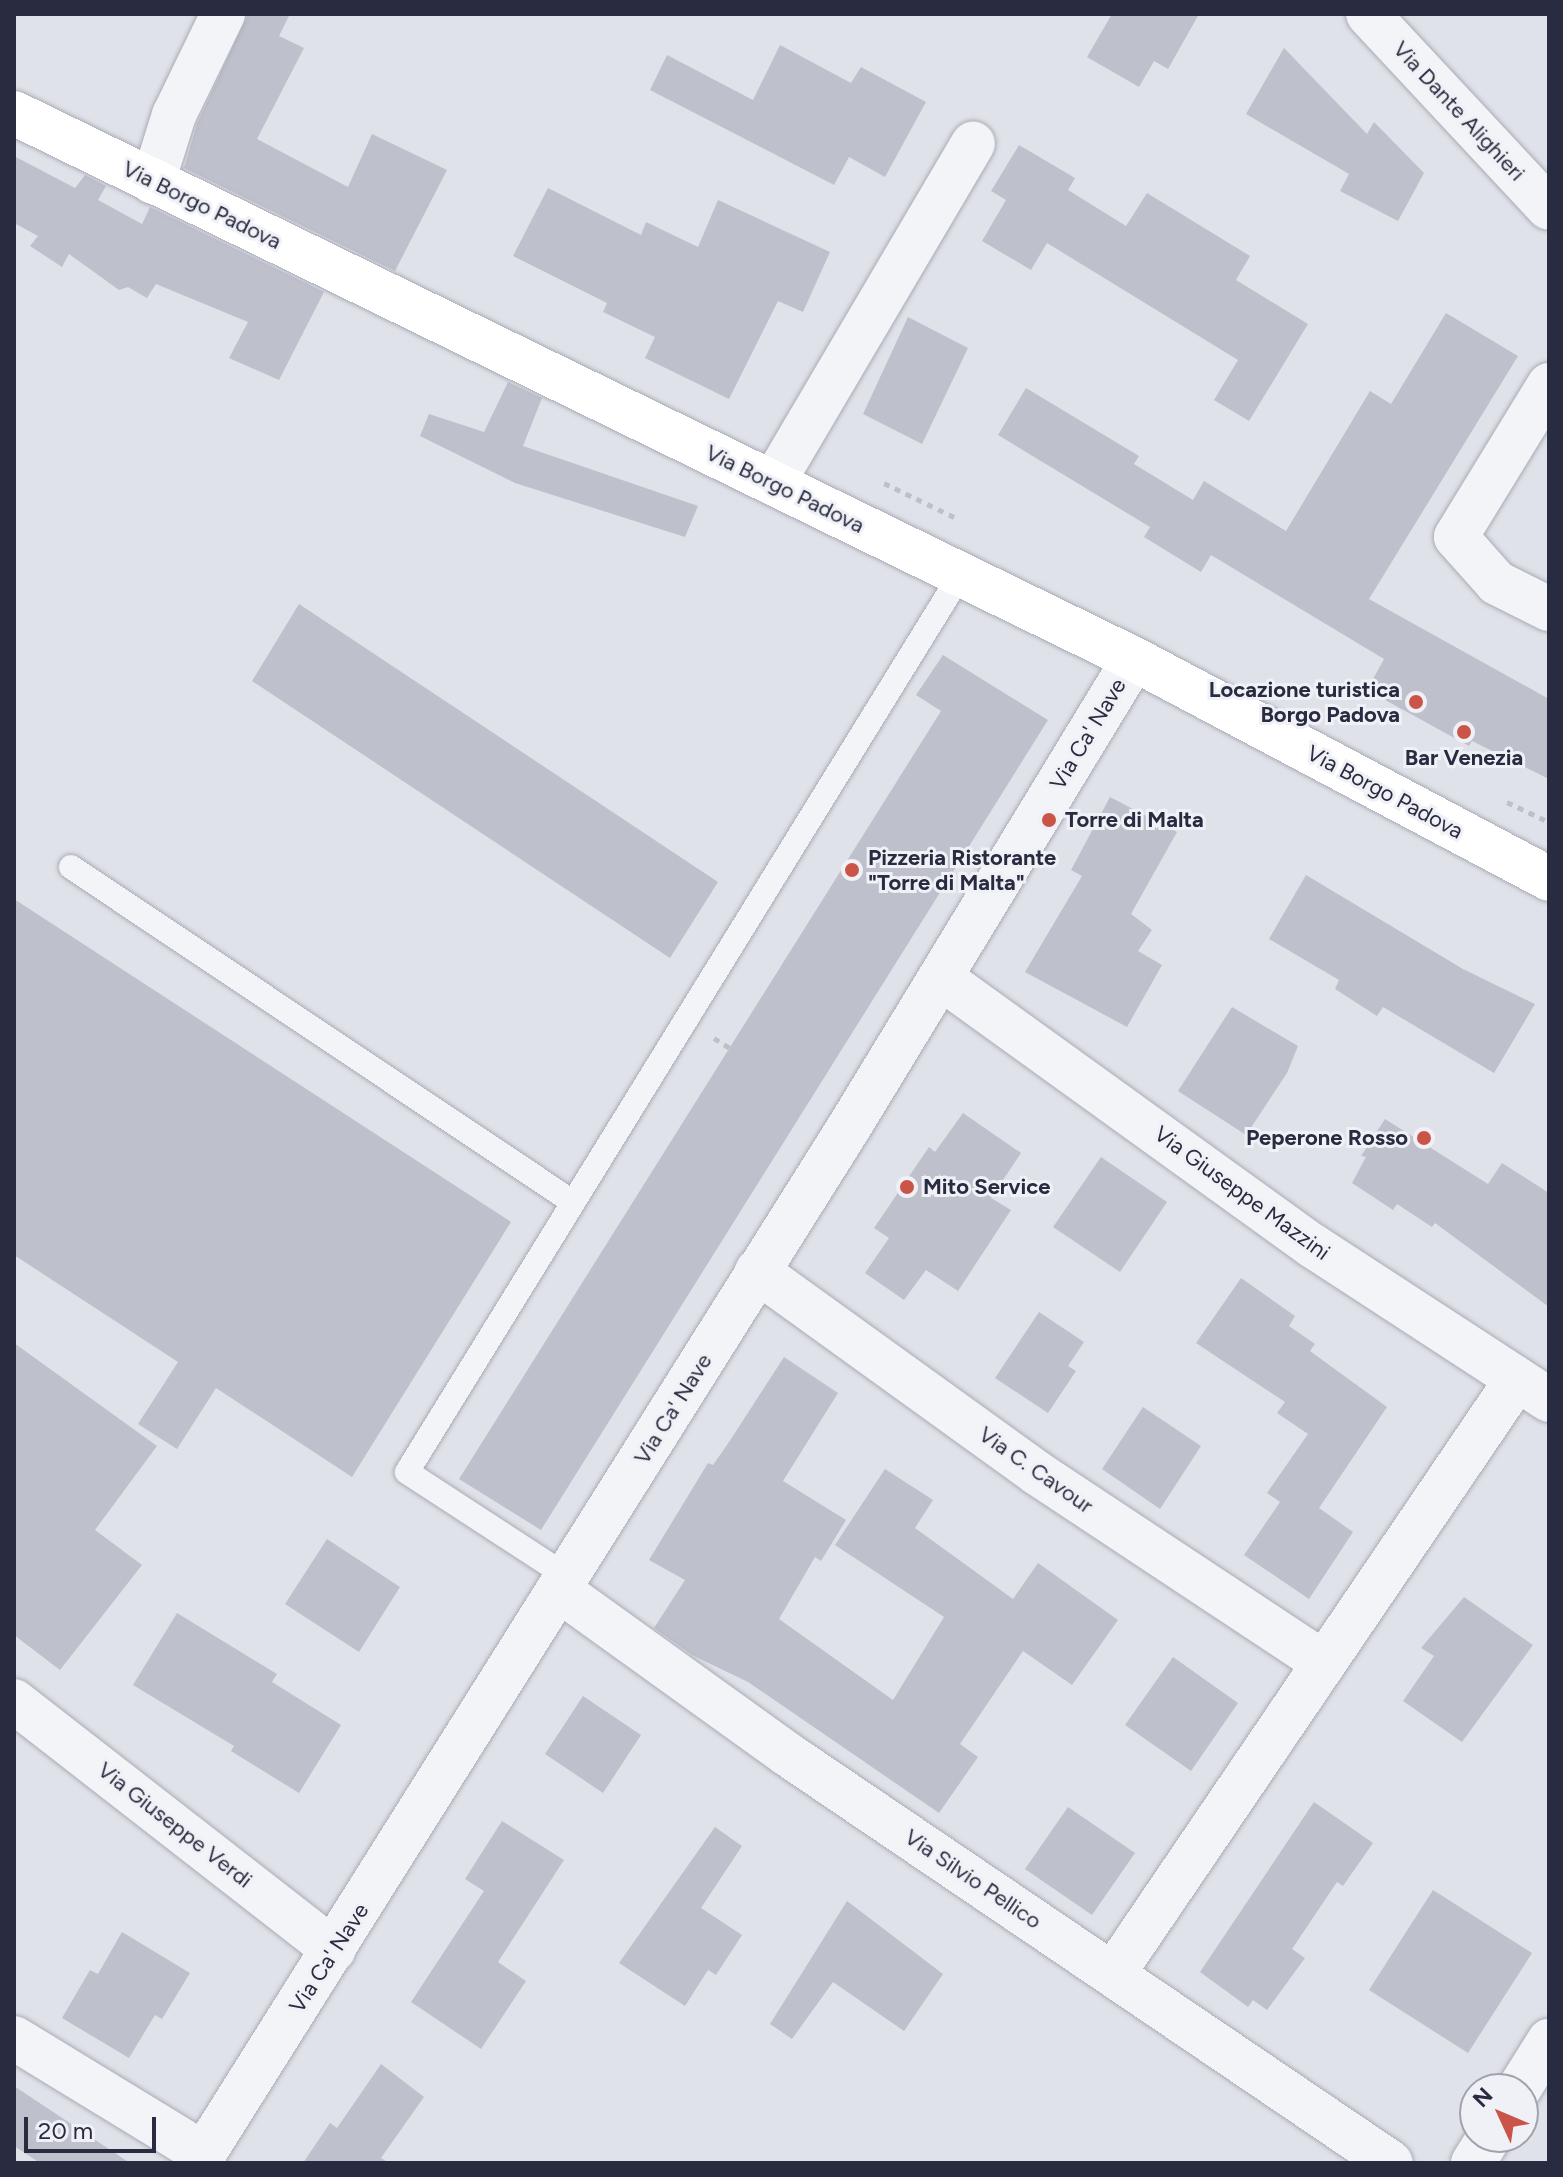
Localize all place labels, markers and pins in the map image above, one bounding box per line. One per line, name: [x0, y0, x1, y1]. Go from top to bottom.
place label: Locazione turistica Borgo Padova: [1209, 676, 1400, 728]
marker: Locazione turistica Borgo Padova: [1407, 693, 1425, 711]
marker: Bar Venezia: [1455, 723, 1473, 741]
place label: Bar Venezia: [1405, 745, 1523, 771]
place label: Torre di Malta: [1065, 807, 1204, 833]
marker: Torre di Malta: [1040, 811, 1058, 829]
place label: Pizzeria Ristorante "Torre di Malta": [868, 844, 1056, 896]
marker: Pizzeria Ristorante "Torre di Malta": [843, 861, 861, 879]
place label: Peperone Rosso: [1246, 1125, 1408, 1151]
marker: Peperone Rosso: [1415, 1129, 1433, 1147]
place label: Mito Service: [923, 1174, 1050, 1200]
marker: Mito Service: [898, 1178, 916, 1196]

